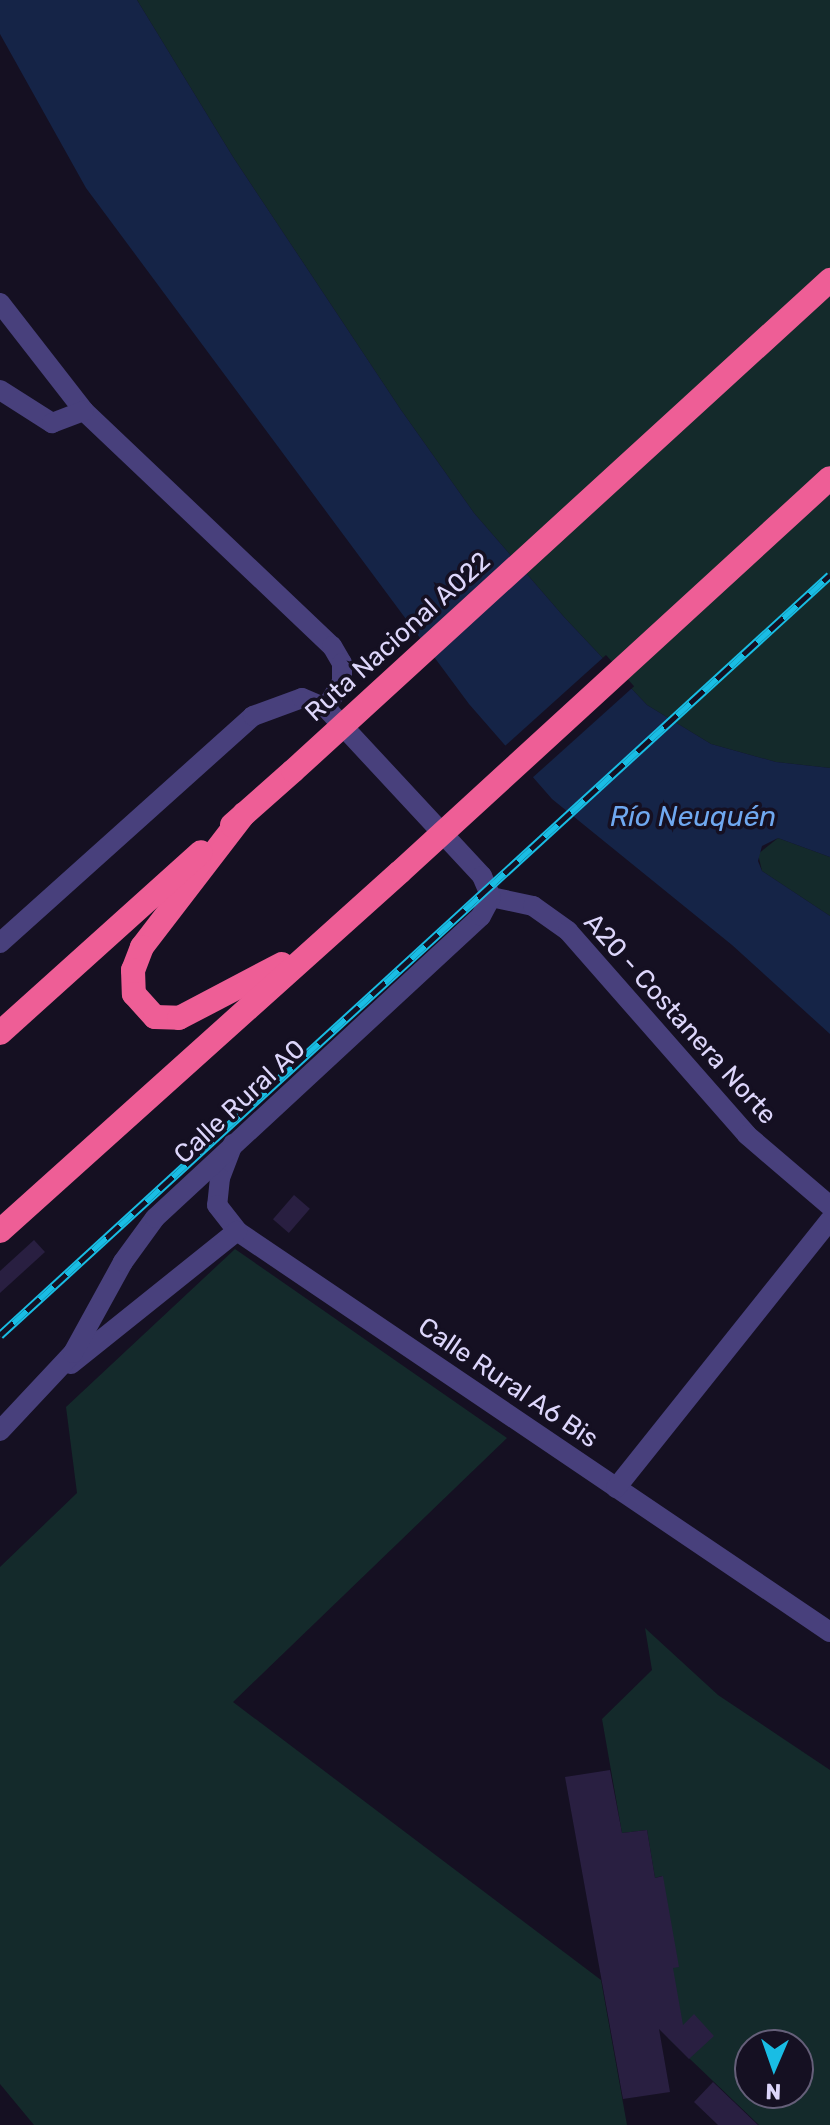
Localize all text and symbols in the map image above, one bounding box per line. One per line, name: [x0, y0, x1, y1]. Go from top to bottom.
street label: Ruta Nacional A022: [299, 546, 497, 728]
water label: Río Neuquén: [610, 800, 776, 834]
street label: A20 - Costanera Norte: [577, 907, 783, 1131]
street label: Calle Rural A0: [168, 1033, 312, 1171]
street label: Calle Rural A6 Bis: [412, 1311, 604, 1455]
north arrow: [734, 2029, 814, 2109]
text: N: [765, 2078, 782, 2105]

